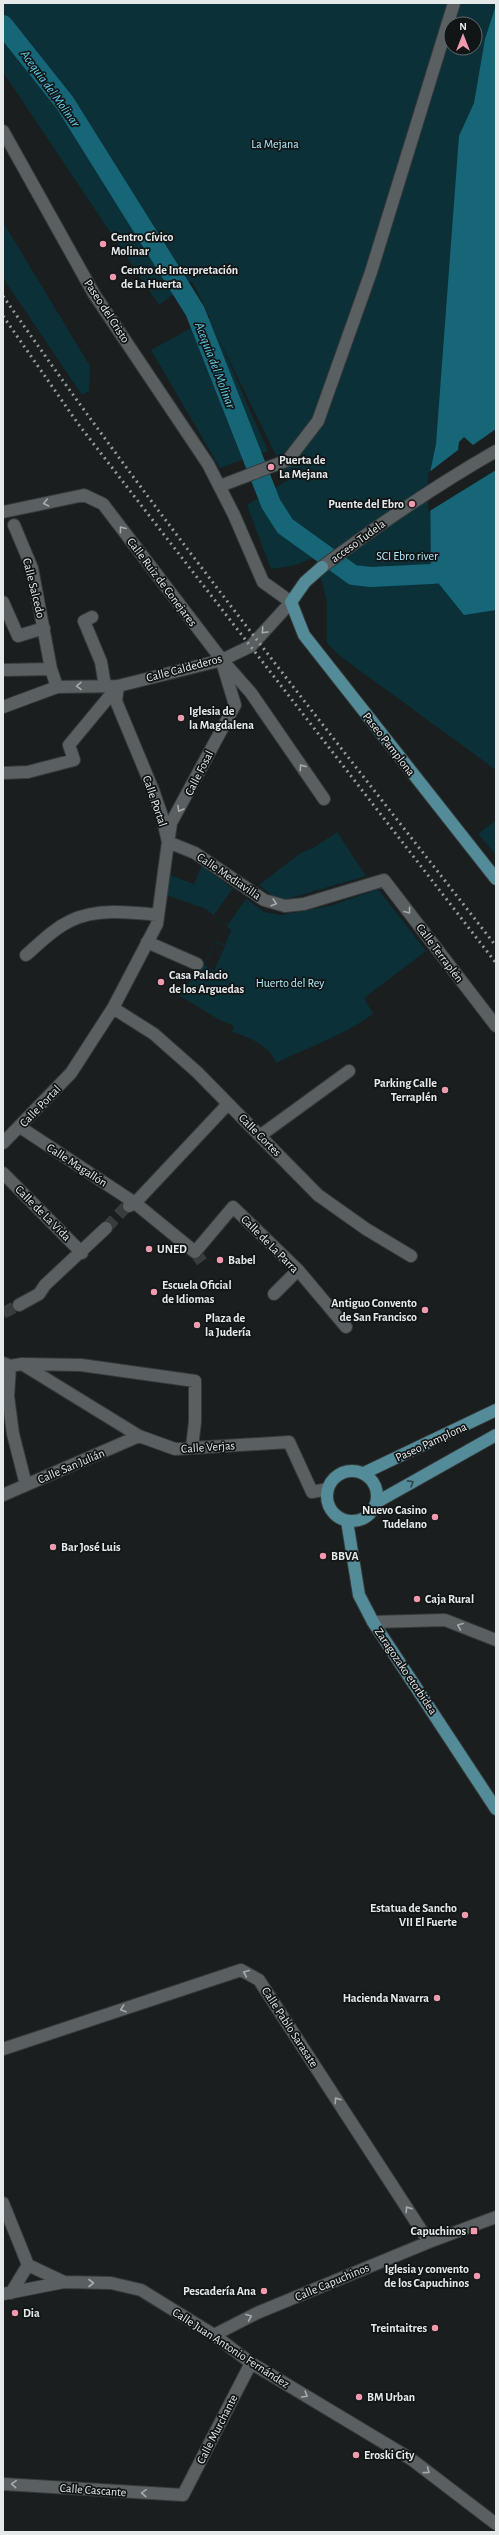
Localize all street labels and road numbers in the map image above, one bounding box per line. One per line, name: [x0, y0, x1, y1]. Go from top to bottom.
street label: Paseo del Cristo: [82, 277, 132, 345]
street label: acceso Tudela: [329, 517, 388, 565]
street label: Calle Ruiz de Conejares: [124, 536, 199, 629]
street label: Calle Salcedo: [21, 557, 47, 619]
street label: Calle Caldederos: [145, 652, 223, 684]
street label: Paseo Pamplona: [361, 710, 418, 778]
street label: Calle Fosal: [183, 749, 215, 797]
street label: Calle Portal: [141, 774, 169, 828]
street label: Calle Mediavilla: [195, 850, 263, 902]
street label: Calle Terraplén: [414, 922, 466, 984]
street label: Calle Portal: [17, 1083, 63, 1129]
street label: Calle Cortes: [236, 1111, 284, 1159]
street label: Calle Magallón: [45, 1141, 109, 1189]
street label: Calle de La Vida: [13, 1183, 73, 1243]
street label: Calle de La Parra: [239, 1213, 301, 1275]
street label: Paseo Pamplona: [394, 1420, 469, 1464]
street label: Calle Verjas: [181, 1439, 235, 1456]
street label: Calle San Julián: [36, 1447, 106, 1485]
street label: Zaragozako etorbidea: [373, 1626, 440, 1717]
street label: Calle Pablo Sarasate: [260, 1985, 320, 2069]
street label: Calle Capuchinos: [293, 2261, 371, 2303]
street label: Calle Juan Antonio Fernández: [170, 2306, 292, 2390]
street label: Calle Murchante: [194, 2392, 240, 2466]
street label: Calle Cascante: [59, 2482, 127, 2498]

